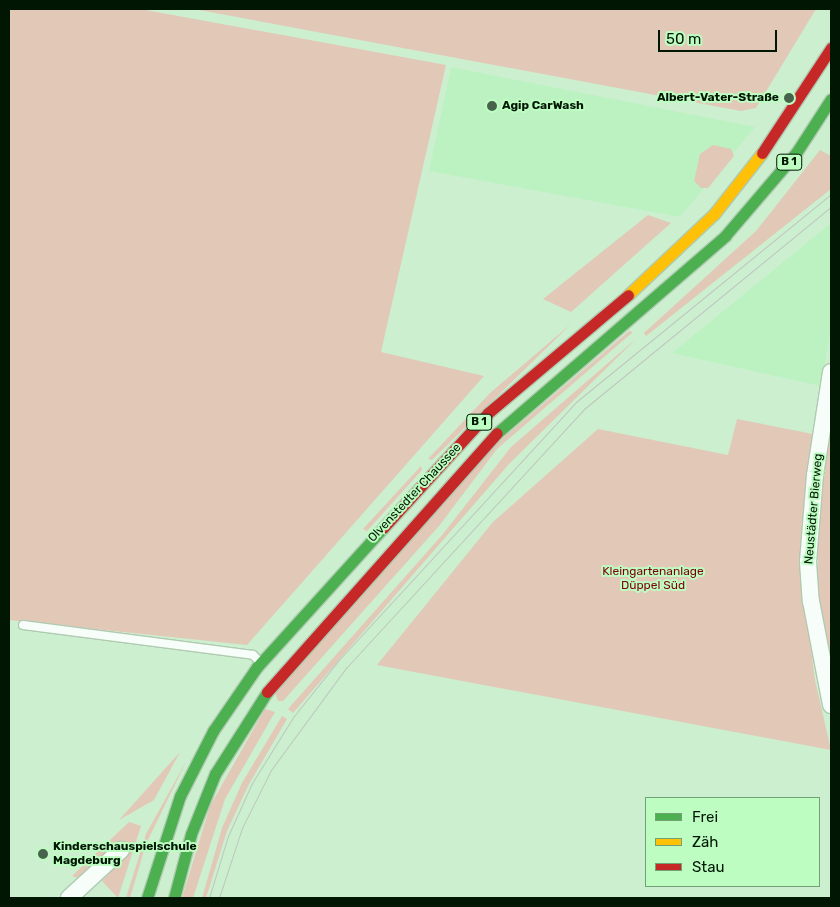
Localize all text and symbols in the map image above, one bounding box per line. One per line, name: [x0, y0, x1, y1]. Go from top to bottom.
scale bar: [660, 20, 779, 52]
text: 50 m: [666, 30, 701, 48]
place label: Albert-Vater-Straße: [657, 91, 779, 105]
marker: Albert-Vater-Straße: [783, 92, 795, 104]
place label: Agip CarWash: [502, 99, 584, 113]
marker: Agip CarWash: [486, 100, 498, 112]
road number: B 1: [775, 154, 803, 170]
road number: B 1: [465, 414, 493, 431]
street label: Olvenstedter Chaussee: [365, 441, 465, 545]
street label: Neustädter Bierweg: [802, 453, 826, 565]
park label: Kleingartenanlage Düppel Süd: [602, 565, 704, 593]
legend: [645, 797, 820, 887]
text: Frei: [692, 808, 718, 826]
text: Zäh: [692, 833, 718, 851]
place label: Kinderschauspielschule Magdeburg: [53, 840, 197, 868]
marker: Kinderschauspielschule Magdeburg: [37, 848, 49, 860]
text: Stau: [692, 858, 725, 876]

